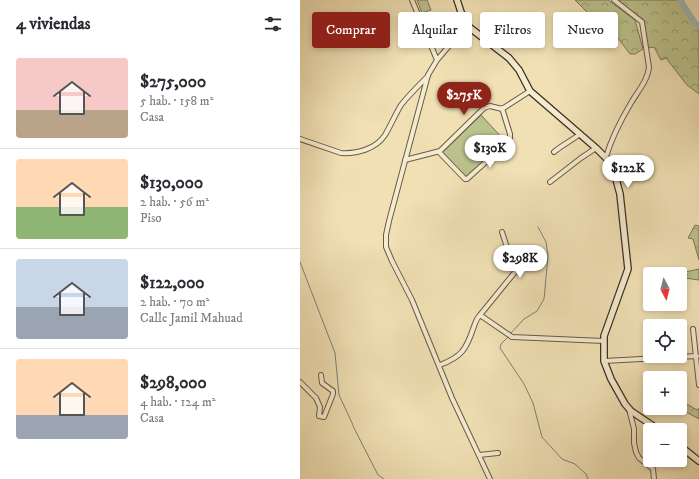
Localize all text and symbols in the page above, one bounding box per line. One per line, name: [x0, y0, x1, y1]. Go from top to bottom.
chip: Comprar: [312, 12, 390, 48]
chip: Alquilar: [398, 12, 472, 48]
chip: Filtros: [480, 12, 545, 48]
chip: Nuevo: [553, 12, 618, 48]
text: 4 viviendas: [16, 13, 90, 35]
icon: filters: [262, 13, 284, 35]
text: $275,000: [140, 71, 206, 93]
icon: home: [48, 74, 96, 122]
pin: $275K: [436, 82, 492, 116]
text: $275K: [446, 87, 482, 103]
text: 5 hab. · 158 m²: [140, 93, 213, 109]
text: Casa: [140, 109, 164, 125]
pin: $130K: [462, 135, 518, 169]
text: $130K: [474, 140, 506, 156]
pin: $122K: [600, 155, 656, 189]
text: $122K: [611, 160, 645, 176]
text: $130,000: [140, 172, 203, 194]
icon: home: [48, 175, 96, 223]
text: 2 hab. · 56 m²: [140, 194, 209, 210]
text: Piso: [140, 210, 162, 226]
pin: $298K: [492, 245, 548, 279]
text: $298K: [502, 250, 538, 266]
north arrow: [643, 267, 687, 311]
map controls: [643, 267, 687, 467]
text: $122,000: [140, 272, 204, 294]
icon: home: [48, 275, 96, 323]
text: 2 hab. · 70 m²: [140, 294, 210, 310]
text: Calle Jamil Mahuad: [140, 310, 243, 326]
button: locate: [643, 319, 687, 363]
button: +: [643, 371, 687, 415]
text: $298,000: [140, 372, 207, 394]
icon: home: [48, 375, 96, 423]
text: 4 hab. · 124 m²: [140, 394, 216, 410]
text: Casa: [140, 410, 164, 426]
button: −: [643, 423, 687, 467]

